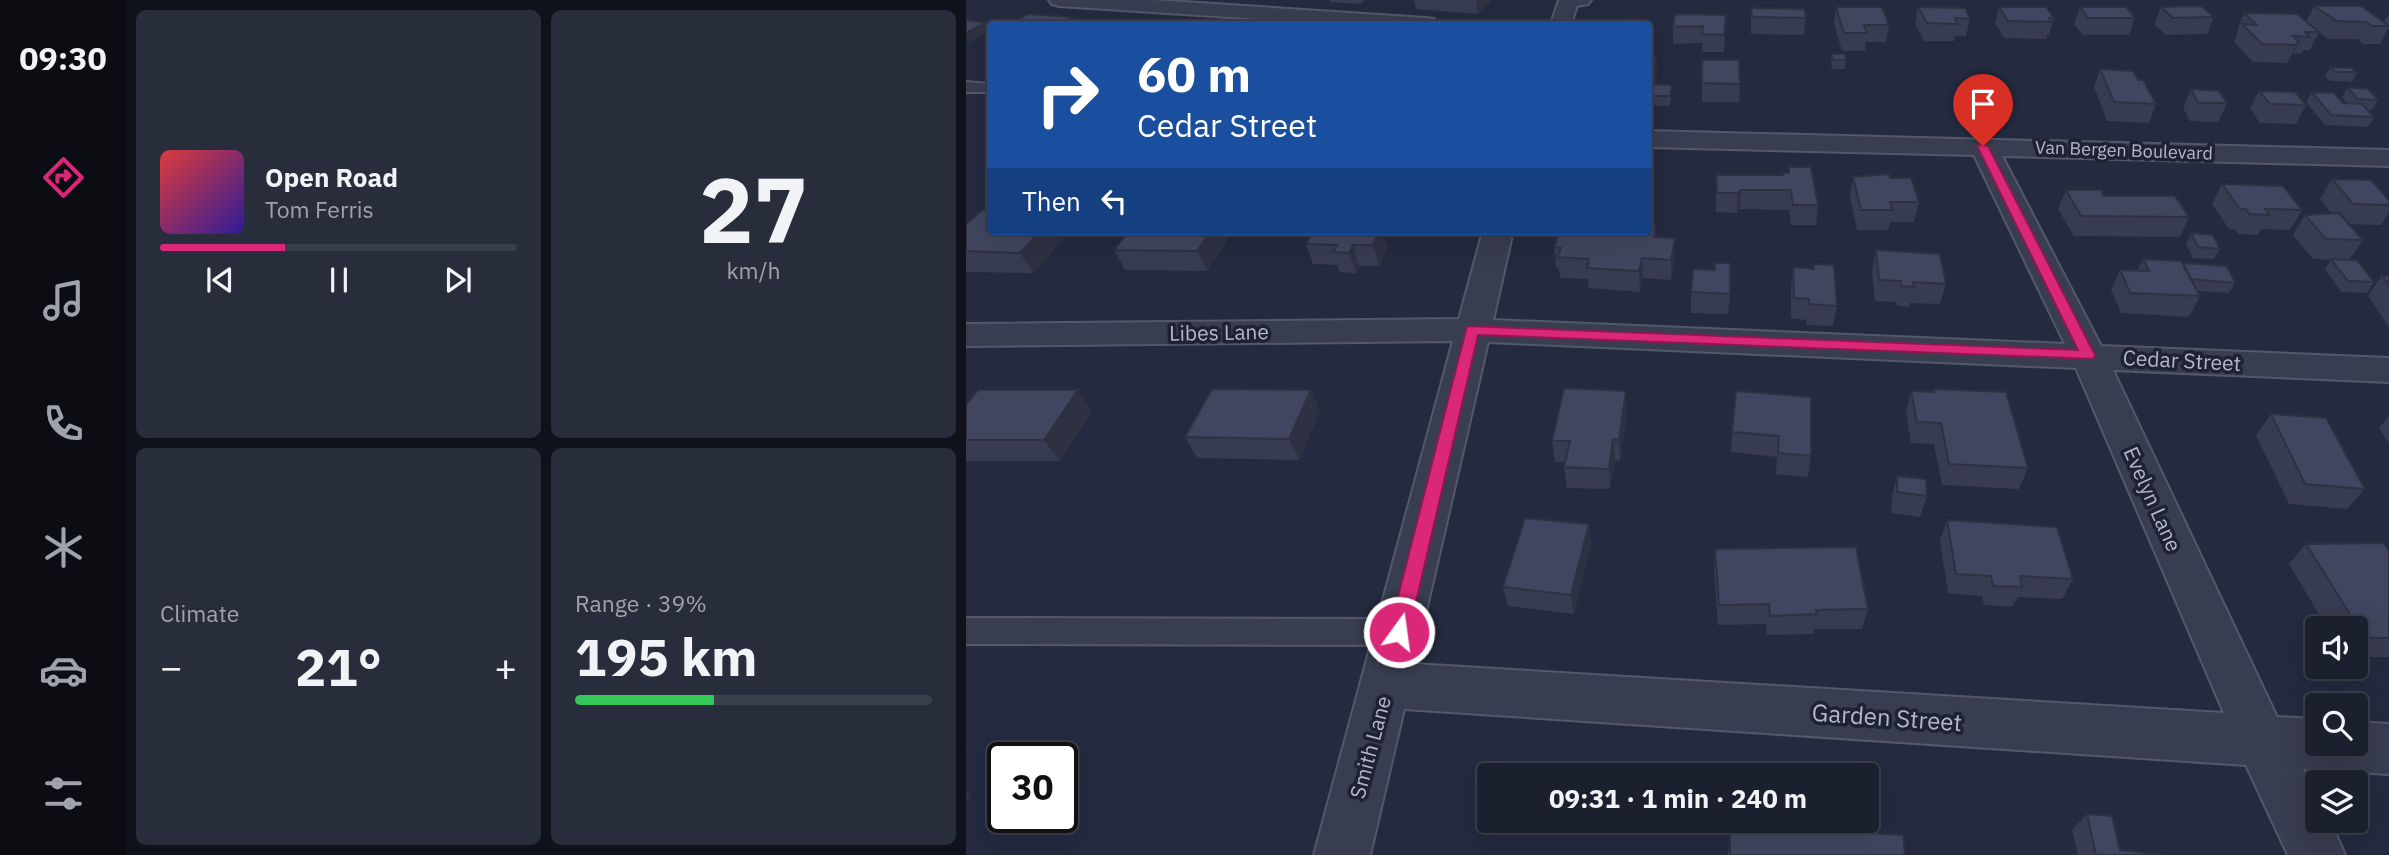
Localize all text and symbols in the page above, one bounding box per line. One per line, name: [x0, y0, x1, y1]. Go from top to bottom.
text: 09:30: [19, 37, 107, 79]
text: 60 m: [1137, 42, 1251, 105]
icon: right: [1022, 49, 1113, 140]
pin: [1953, 74, 2013, 146]
icon: arrive: [1964, 85, 2002, 123]
text: Cedar Street: [1137, 104, 1317, 146]
street label: Van Bergen Boulevard: [2035, 135, 2213, 165]
text: 27: [699, 150, 808, 268]
icon: directions: [39, 153, 88, 202]
text: Open Road: [265, 160, 398, 194]
icon: left: [1095, 182, 1133, 220]
text: Then: [1022, 184, 1081, 218]
text: Tom Ferris: [265, 194, 374, 224]
text: km/h: [726, 255, 781, 285]
icon: previous: [201, 261, 239, 299]
icon: pause: [320, 261, 358, 299]
icon: next: [439, 261, 477, 299]
icon: music: [39, 276, 88, 325]
street label: Libes Lane: [1169, 317, 1269, 347]
street label: Cedar Street: [2122, 343, 2242, 377]
icon: phone: [39, 399, 88, 448]
street label: Evelyn Lane: [2117, 442, 2189, 556]
icon: climate: [39, 523, 88, 572]
text: Range · 39%: [575, 588, 707, 618]
position arrow: [1362, 595, 1436, 669]
text: Climate: [160, 598, 239, 628]
map controls: [2305, 616, 2368, 833]
button: sound: [2305, 616, 2368, 679]
text: 195 km: [575, 623, 757, 690]
text: 21°: [295, 633, 382, 700]
text: −: [160, 642, 183, 691]
text: +: [494, 642, 517, 691]
icon: car: [39, 646, 88, 695]
street label: Smith Lane: [1343, 693, 1397, 801]
button: search: [2305, 693, 2368, 756]
street label: Garden Street: [1811, 696, 1963, 738]
speed limit sign: 30: [987, 742, 1078, 833]
icon: filters: [39, 769, 88, 818]
button: layers: [2305, 770, 2368, 833]
text: 09:31 · 1 min · 240 m: [1549, 781, 1807, 815]

